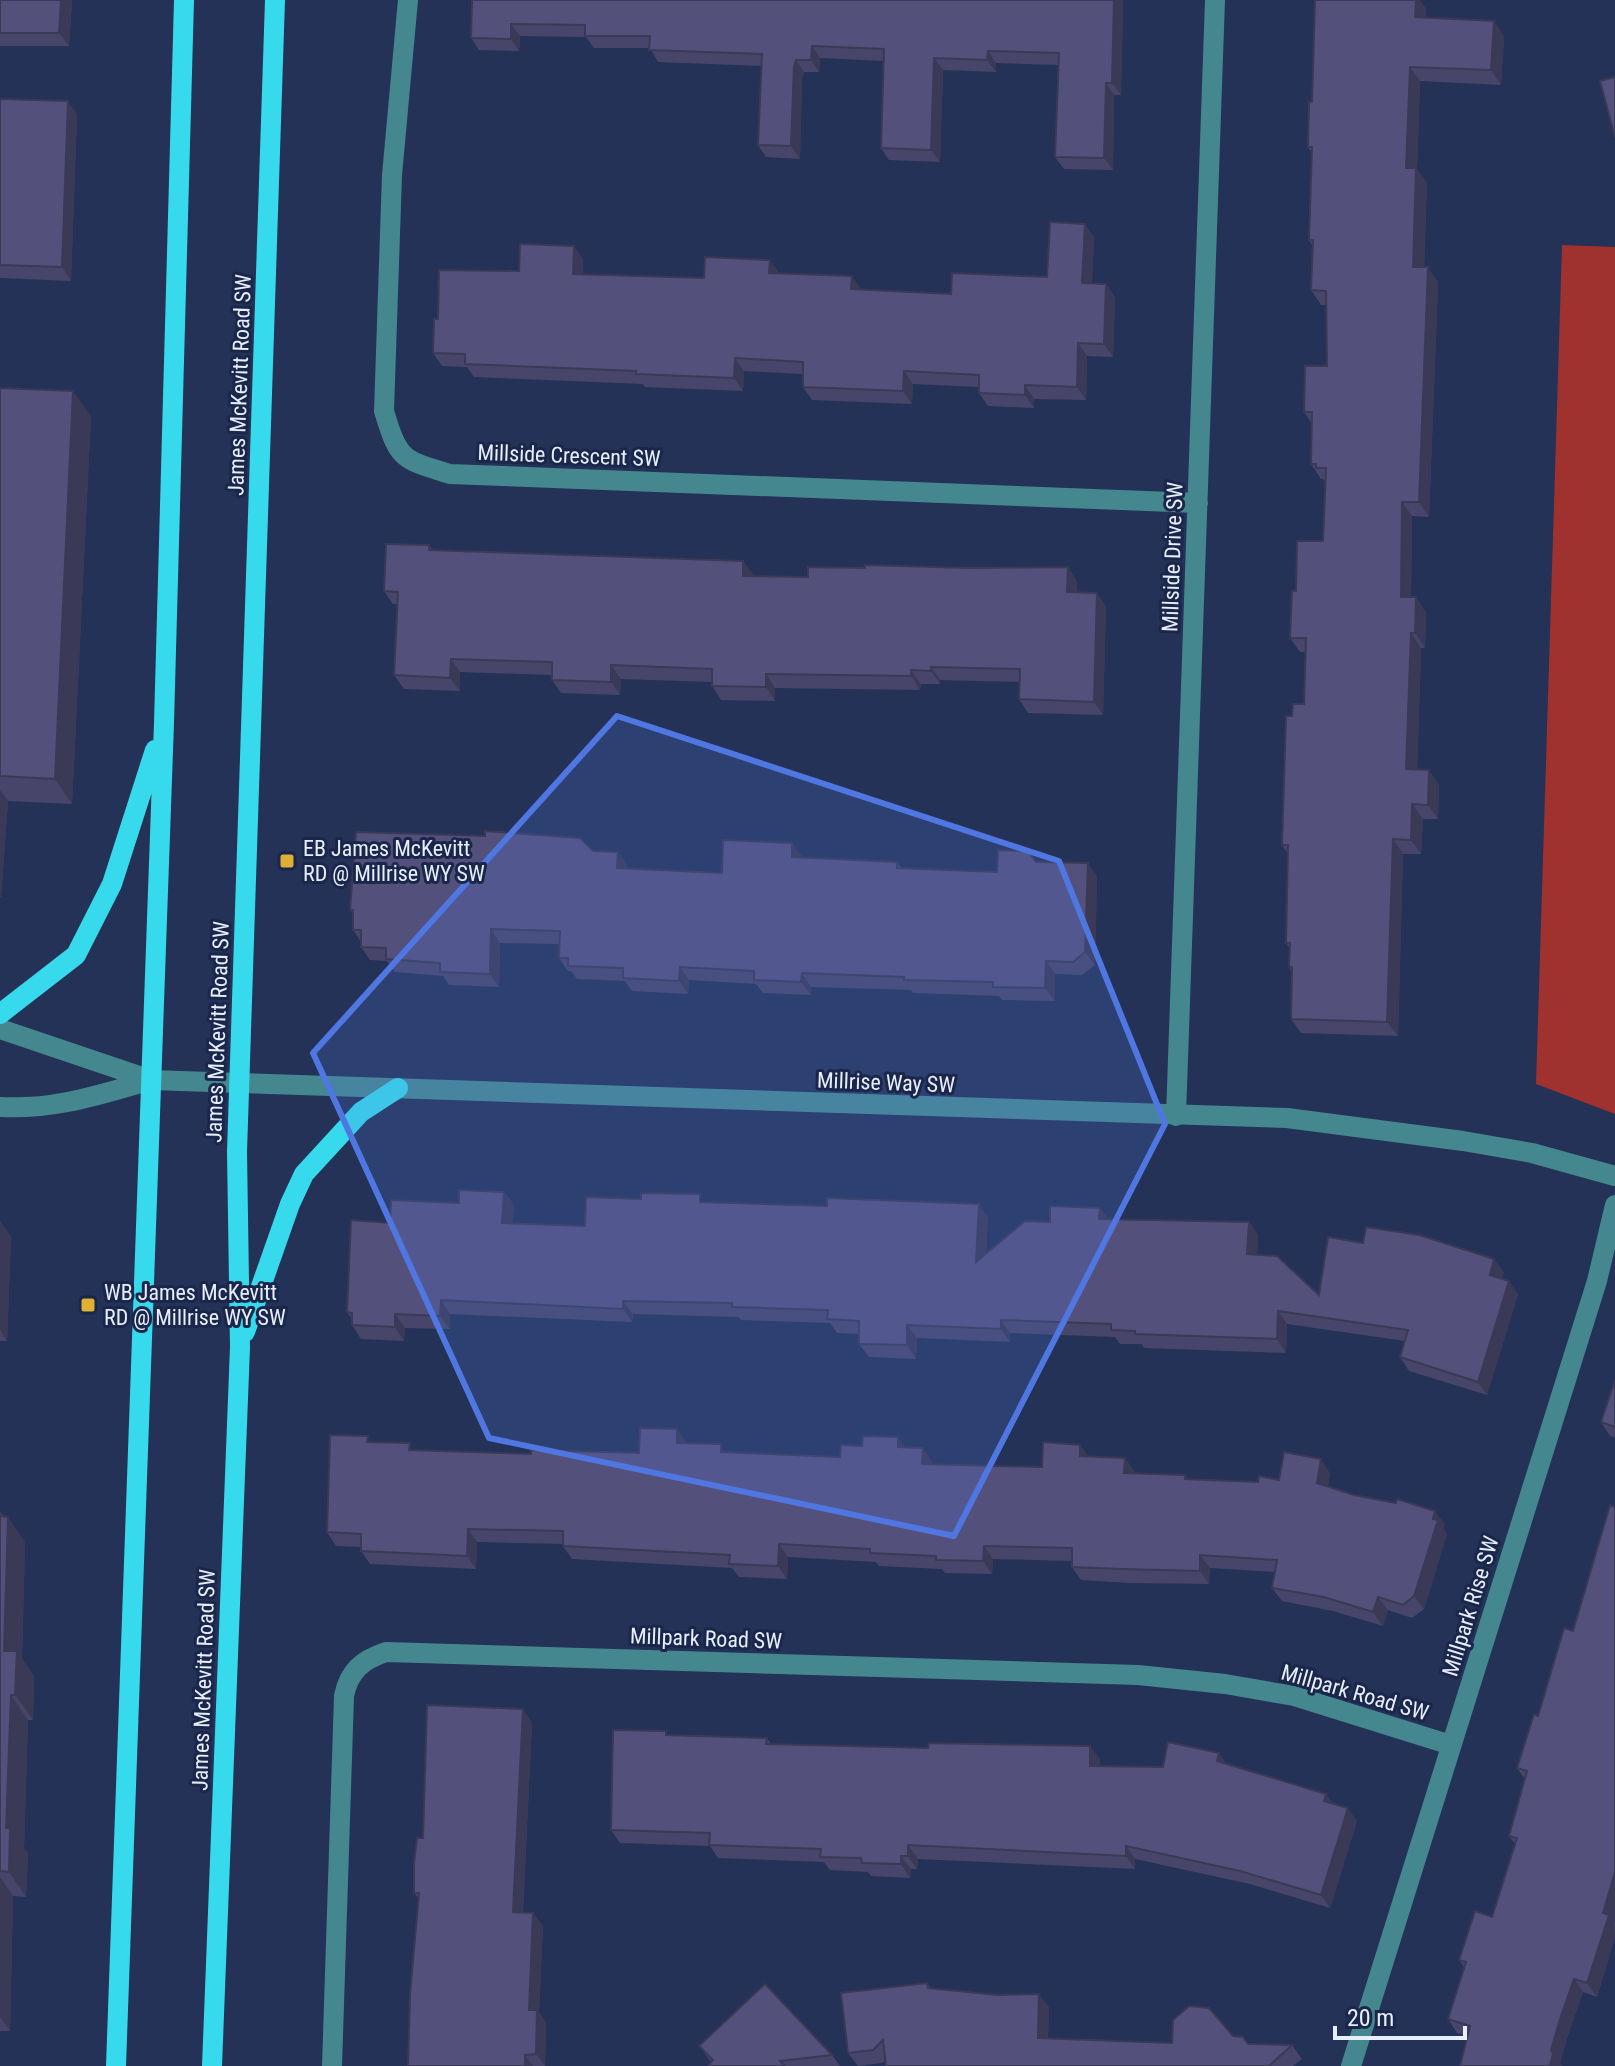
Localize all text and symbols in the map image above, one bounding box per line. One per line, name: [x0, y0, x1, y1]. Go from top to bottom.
street label: James McKevitt Road SW: [223, 274, 256, 496]
street label: Millside Crescent SW: [477, 440, 661, 471]
street label: Millside Drive SW: [1157, 481, 1188, 633]
place label: EB James McKevitt RD @ Millrise WY SW: [303, 836, 485, 886]
marker: EB James McKevitt RD @ Millrise WY SW: [278, 852, 296, 870]
street label: James McKevitt Road SW: [201, 921, 234, 1143]
street label: Millrise Way SW: [817, 1068, 956, 1097]
place label: WB James McKevitt RD @ Millrise WY SW: [104, 1280, 286, 1330]
marker: WB James McKevitt RD @ Millrise WY SW: [79, 1296, 97, 1314]
street label: Millpark Rise SW: [1437, 1533, 1504, 1679]
street label: James McKevitt Road SW: [187, 1569, 220, 1791]
street label: Millpark Road SW: [629, 1623, 783, 1654]
street label: Millpark Road SW: [1278, 1659, 1432, 1726]
scale bar: [1335, 1990, 1465, 2040]
text: 20 m: [1347, 2004, 1394, 2032]

